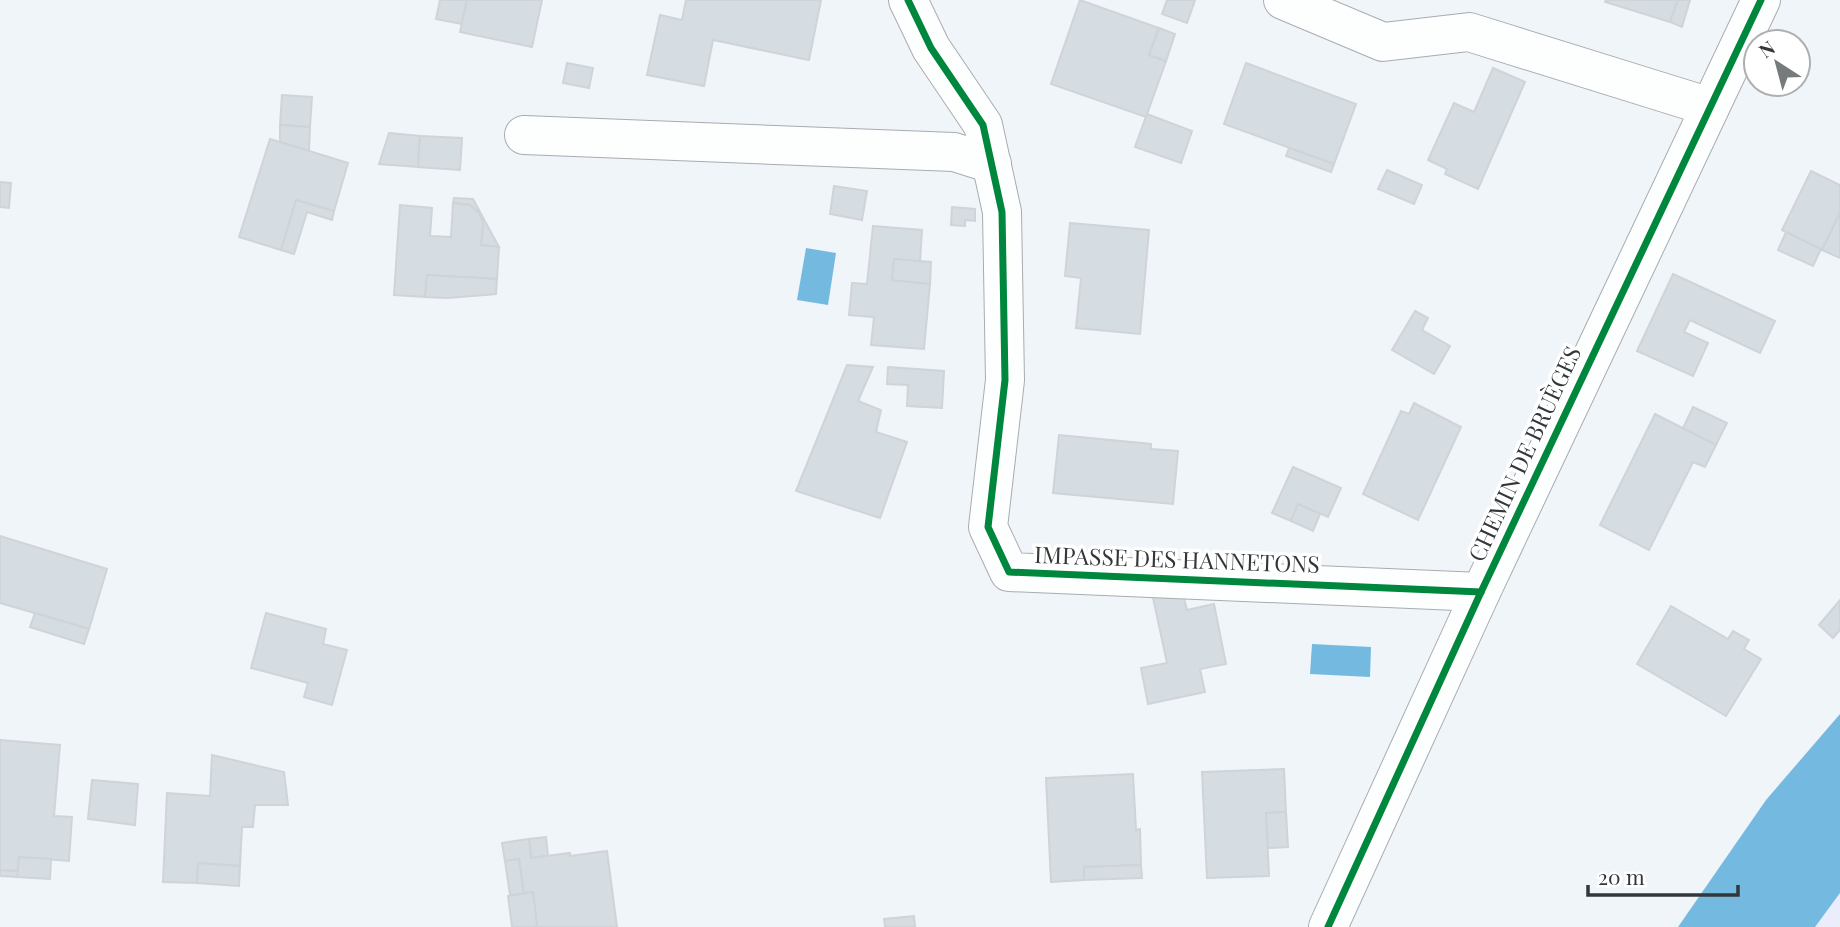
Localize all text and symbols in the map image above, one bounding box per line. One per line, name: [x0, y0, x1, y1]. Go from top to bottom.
north arrow: [1742, 28, 1812, 98]
text: N: [1753, 34, 1780, 63]
street label: CHEMIN DE BRUÈGES: [1460, 341, 1587, 566]
street label: IMPASSE DES HANNETONS: [1034, 538, 1320, 579]
scale bar: [1588, 853, 1738, 897]
text: 20 m: [1598, 862, 1645, 890]

